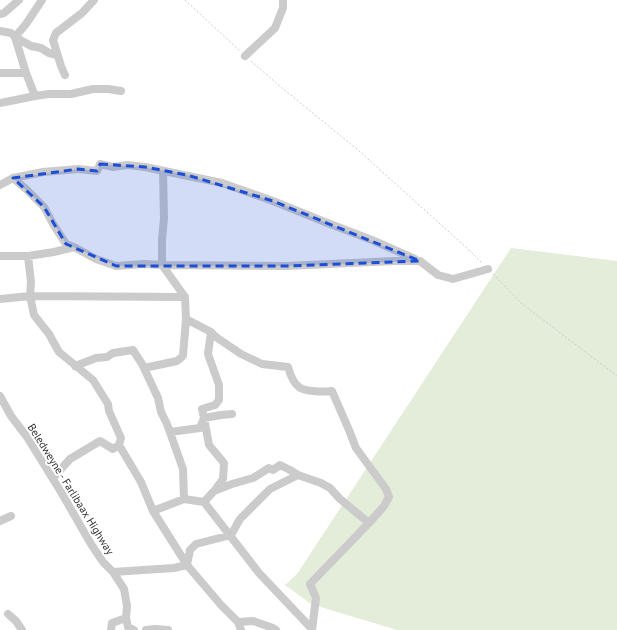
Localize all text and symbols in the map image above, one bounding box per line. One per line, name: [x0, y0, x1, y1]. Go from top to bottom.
street label: Beledweyne - Farlibaax Highway: [25, 421, 118, 558]

